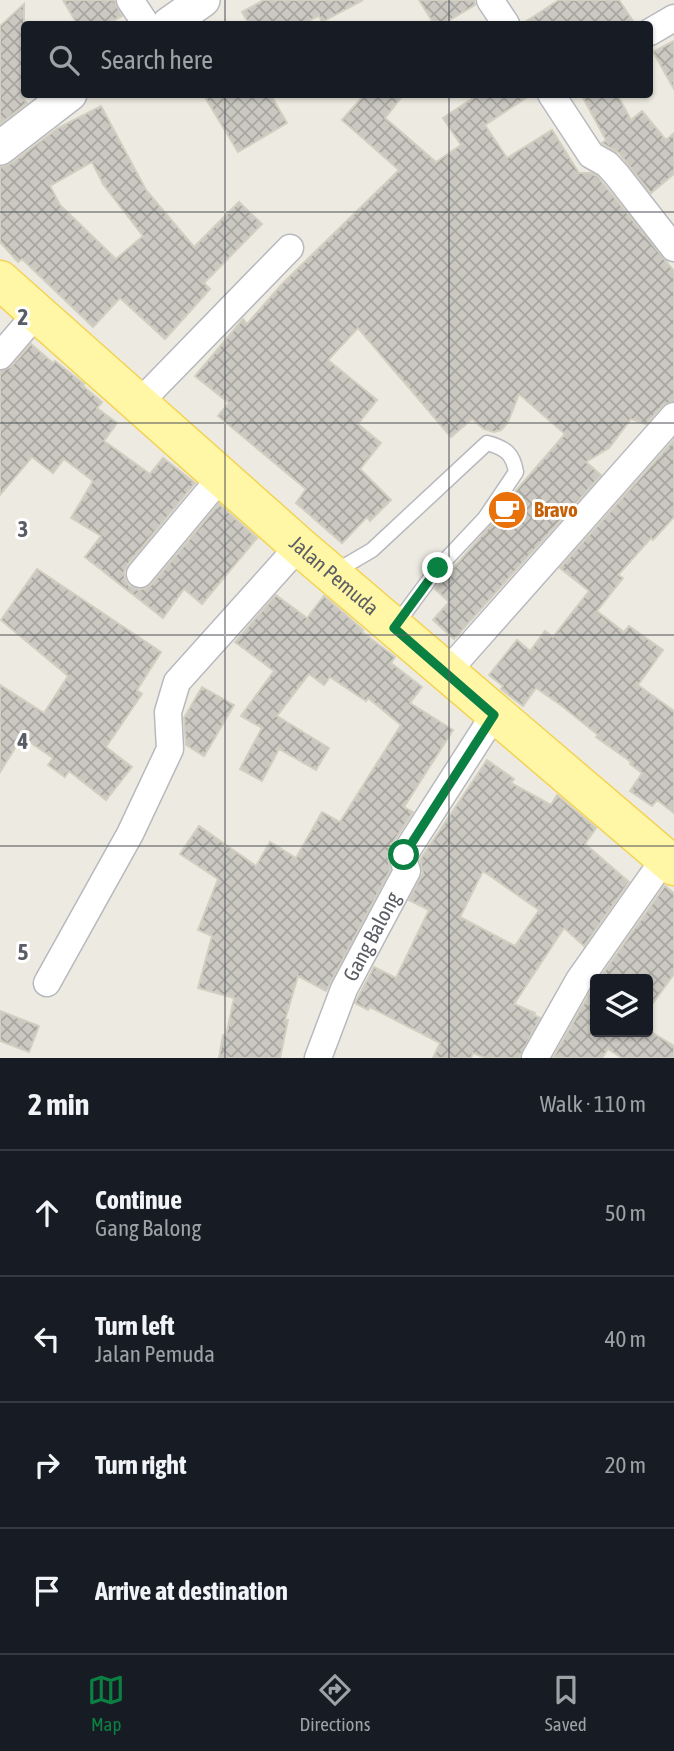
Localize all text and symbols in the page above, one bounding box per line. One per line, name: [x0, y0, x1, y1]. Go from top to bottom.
search box: [21, 21, 653, 98]
icon: search: [45, 41, 83, 79]
text: Search here: [101, 45, 213, 75]
text: 2: [18, 304, 28, 330]
cafe icon: Bravo: [486, 489, 528, 531]
place label: Bravo: [534, 497, 578, 521]
text: 3: [18, 516, 28, 542]
street label: Jalan Pemuda: [285, 530, 384, 620]
route end: [422, 552, 453, 583]
text: 4: [17, 728, 29, 754]
route start: [388, 839, 419, 870]
street label: Gang Balong: [338, 888, 405, 985]
text: 5: [18, 939, 29, 965]
map controls: [590, 974, 653, 1037]
button: layers: [590, 974, 653, 1037]
text: 2 min: [28, 1087, 89, 1121]
text: Walk · 110 m: [540, 1091, 646, 1117]
text: Continue: [95, 1185, 182, 1215]
icon: ahead: [28, 1194, 66, 1232]
text: 50 m: [605, 1200, 646, 1226]
text: Gang Balong: [95, 1215, 201, 1241]
text: Turn left: [95, 1311, 175, 1341]
icon: left: [28, 1320, 66, 1358]
text: 40 m: [605, 1326, 646, 1352]
text: Jalan Pemuda: [95, 1341, 215, 1367]
icon: right: [28, 1446, 66, 1484]
text: Turn right: [95, 1450, 186, 1480]
text: 20 m: [605, 1452, 646, 1478]
icon: arrive: [28, 1572, 66, 1610]
text: Arrive at destination: [95, 1576, 288, 1606]
tab: Map: [87, 1671, 125, 1735]
tab: Directions: [300, 1671, 370, 1735]
tab: Saved: [545, 1671, 587, 1735]

